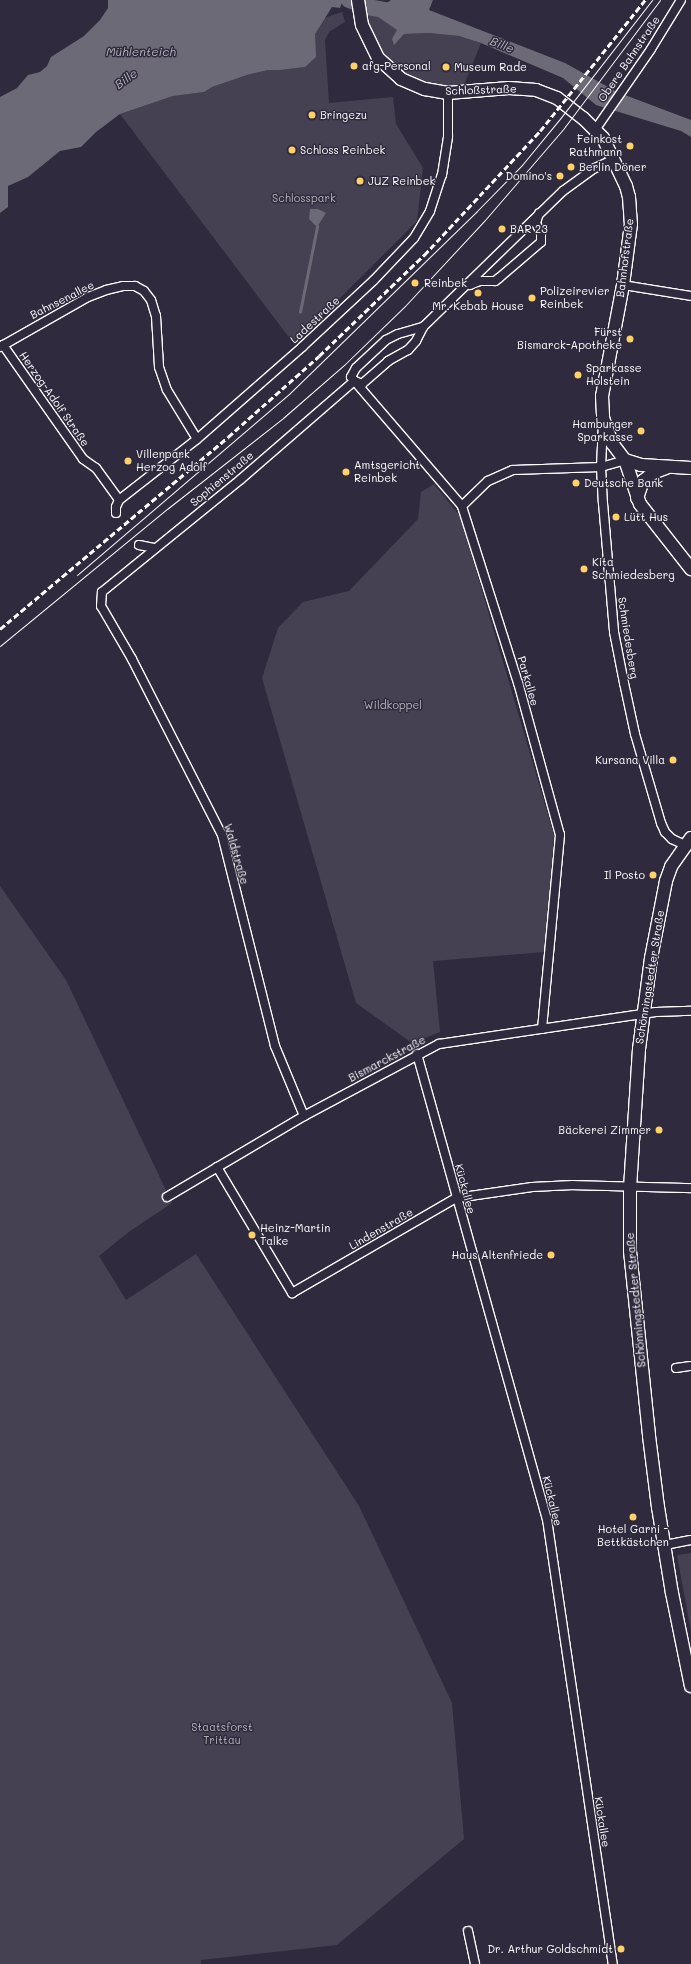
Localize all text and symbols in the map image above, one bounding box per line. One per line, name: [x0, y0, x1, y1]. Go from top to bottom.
street label: Obere Bahnstraße: [595, 14, 663, 104]
water label: Bille: [488, 34, 516, 56]
water label: Mühlenteich: [106, 45, 176, 59]
place label: afg-Personal: [362, 59, 431, 73]
place label: Museum Rade: [454, 60, 527, 74]
marker: afg-Personal: [349, 61, 359, 71]
marker: Museum Rade: [441, 62, 451, 72]
water label: Bille: [112, 66, 140, 92]
street label: Schloßstraße: [445, 82, 517, 98]
place label: Bringezu: [320, 108, 367, 122]
marker: Bringezu: [307, 110, 317, 120]
place label: Feinkost Rathmann: [569, 133, 622, 159]
marker: Feinkost Rathmann: [625, 141, 635, 151]
place label: Schloss Reinbek: [300, 143, 385, 157]
marker: Schloss Reinbek: [287, 145, 297, 155]
place label: Berlin Döner: [579, 160, 646, 174]
marker: Berlin Döner: [566, 162, 576, 172]
place label: Domino's: [505, 169, 552, 183]
marker: Domino's: [555, 171, 565, 181]
place label: JUZ Reinbek: [368, 174, 435, 188]
marker: JUZ Reinbek: [355, 176, 365, 186]
park label: Schlosspark: [272, 191, 336, 205]
street label: Bahnhofstraße: [614, 218, 636, 298]
place label: BAR 23: [510, 222, 548, 236]
marker: BAR 23: [497, 224, 507, 234]
place label: Reinbek: [424, 276, 467, 290]
marker: Reinbek: [409, 277, 421, 289]
street label: Bahnsenallee: [28, 278, 96, 322]
place label: Polizeirevier Reinbek: [540, 285, 610, 311]
marker: Mr. Kebab House: [473, 288, 483, 298]
marker: Polizeirevier Reinbek: [527, 293, 537, 303]
street label: Ladestraße: [288, 294, 342, 346]
place label: Mr. Kebab House: [432, 299, 524, 313]
place label: Fürst Bismarck-Apotheke: [517, 326, 622, 352]
marker: Fürst Bismarck-Apotheke: [625, 334, 635, 344]
street label: Herzog-Adolf Straße: [16, 349, 92, 449]
place label: Sparkasse Holstein: [586, 362, 642, 388]
marker: Sparkasse Holstein: [573, 370, 583, 380]
place label: Hamburger Sparkasse: [572, 418, 633, 444]
marker: Hamburger Sparkasse: [636, 426, 646, 436]
place label: Villenpark Herzog Adolf: [136, 448, 207, 474]
street label: Sophienstraße: [188, 449, 256, 509]
marker: Villenpark Herzog Adolf: [123, 456, 133, 466]
place label: Amtsgericht Reinbek: [354, 459, 420, 485]
marker: Amtsgericht Reinbek: [341, 467, 351, 477]
place label: Deutsche Bank: [584, 476, 663, 490]
marker: Deutsche Bank: [571, 478, 581, 488]
place label: Lütt Hus: [624, 510, 668, 524]
marker: Lütt Hus: [611, 512, 621, 522]
place label: Kita Schmiedesberg: [592, 556, 675, 582]
marker: Kita Schmiedesberg: [579, 564, 589, 574]
street label: Schmiedesberg: [615, 596, 641, 680]
street label: Parkallee: [515, 655, 541, 707]
park label: Wildkoppel: [364, 698, 422, 712]
place label: Kursana Villa: [595, 753, 665, 767]
marker: Kursana Villa: [668, 755, 678, 765]
street label: Waldstraße: [221, 822, 251, 886]
place label: Il Posto: [604, 868, 645, 882]
marker: Il Posto: [648, 870, 658, 880]
street label: Schönningstedter Straße: [633, 909, 667, 1045]
street label: Bismarckstraße: [346, 1033, 428, 1085]
place label: Bäckerei Zimmer: [558, 1123, 651, 1137]
marker: Bäckerei Zimmer: [654, 1125, 664, 1135]
street label: Kückallee: [452, 1163, 478, 1215]
street label: Lindenstraße: [347, 1205, 415, 1253]
place label: Heinz-Martin Talke: [260, 1222, 330, 1248]
marker: Heinz-Martin Talke: [247, 1230, 257, 1240]
street label: Schönningstedter Straße: [624, 1232, 648, 1368]
place label: Haus Altenfriede: [452, 1248, 543, 1262]
marker: Haus Altenfriede: [546, 1250, 556, 1260]
street label: Kückallee: [539, 1475, 565, 1527]
marker: Hotel Garni - Bettkästchen: [628, 1512, 638, 1522]
place label: Hotel Garni - Bettkästchen: [597, 1523, 669, 1549]
park label: Staatsforst Trittau: [191, 1721, 253, 1747]
street label: Kückallee: [591, 1796, 613, 1848]
place label: Dr. Arthur Goldschmidt: [488, 1942, 613, 1956]
marker: Dr. Arthur Goldschmidt: [616, 1944, 626, 1954]

